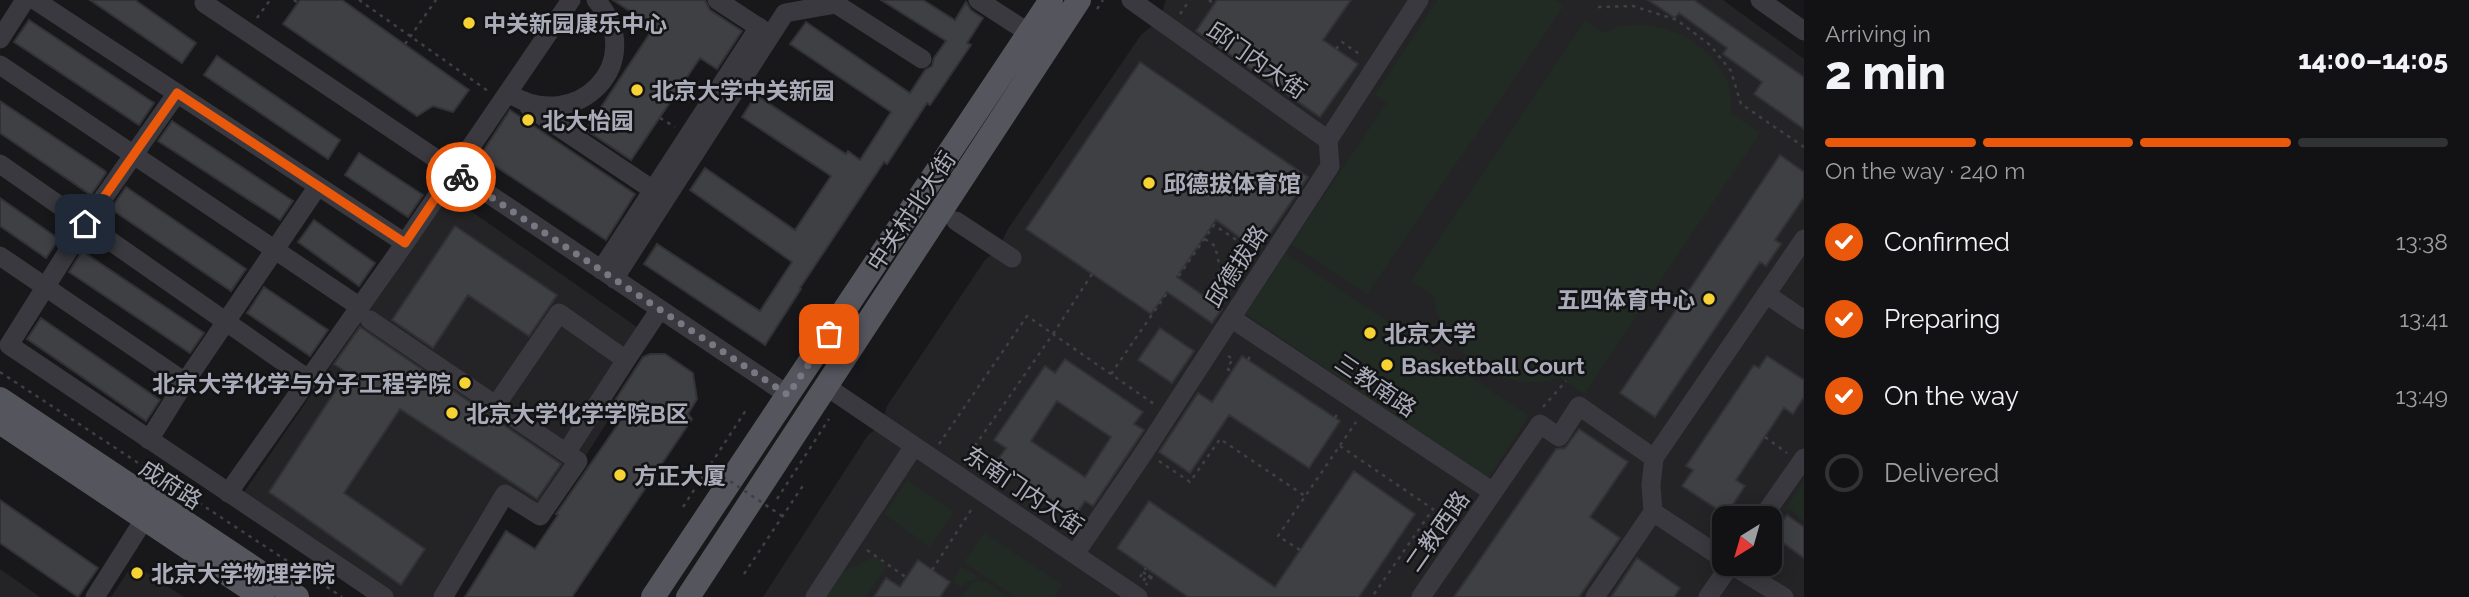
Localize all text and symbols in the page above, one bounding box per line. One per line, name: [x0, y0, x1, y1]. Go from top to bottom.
place label: 中关新园康乐中心: [483, 10, 667, 37]
marker: 中关新园康乐中心: [461, 15, 477, 31]
street label: 邱门内大街: [1202, 16, 1312, 104]
text: Arriving in: [1825, 20, 1931, 47]
text: 14:00–14:05: [2298, 45, 2448, 75]
text: 2 min: [1825, 46, 1946, 100]
place label: 北京大学中关新园: [651, 77, 835, 104]
marker: 北京大学中关新园: [629, 82, 645, 98]
place label: 北大怡园: [542, 107, 634, 134]
marker: 北大怡园: [520, 112, 536, 128]
courier: [426, 142, 496, 212]
street label: 中关村北大街: [861, 146, 961, 276]
text: On the way · 240 m: [1825, 157, 2025, 184]
icon: bike: [442, 158, 480, 196]
place label: 邱德拔体育馆: [1163, 170, 1301, 197]
marker: 邱德拔体育馆: [1141, 175, 1157, 191]
pin: [55, 194, 115, 254]
icon: home: [66, 205, 104, 243]
street label: 邱德拔路: [1200, 220, 1272, 312]
icon: check: [1825, 223, 1863, 261]
text: Confirmed: [1884, 227, 2010, 257]
text: 13:38: [2396, 228, 2448, 255]
place label: 五四体育中心: [1557, 286, 1695, 313]
marker: 五四体育中心: [1701, 291, 1717, 307]
icon: check: [1825, 300, 1863, 338]
pin: [799, 304, 859, 364]
text: Preparing: [1884, 304, 2000, 334]
text: 13:41: [2399, 305, 2448, 332]
icon: bag: [810, 315, 848, 353]
place label: 北京大学: [1384, 320, 1476, 347]
marker: 北京大学: [1362, 325, 1378, 341]
street label: 三教南路: [1330, 348, 1422, 422]
place label: Basketball Court: [1401, 352, 1585, 379]
marker: Basketball Court: [1379, 357, 1395, 373]
place label: 北京大学化学与分子工程学院: [152, 370, 451, 397]
marker: 北京大学化学与分子工程学院: [457, 375, 473, 391]
icon: check: [1825, 377, 1863, 415]
text: On the way: [1884, 381, 2019, 411]
text: 13:49: [2396, 382, 2448, 409]
place label: 北京大学化学学院B区: [466, 400, 689, 427]
marker: 北京大学化学学院B区: [444, 405, 460, 421]
street label: 东南门内大街: [959, 440, 1089, 540]
street label: 成府路: [135, 454, 207, 514]
text: Delivered: [1884, 458, 1999, 488]
place label: 方正大厦: [634, 462, 726, 489]
marker: 方正大厦: [612, 467, 628, 483]
street label: 二教西路: [1400, 486, 1474, 576]
north arrow: [1712, 506, 1782, 576]
map controls: [1712, 506, 1782, 576]
place label: 北京大学物理学院: [151, 560, 335, 587]
marker: 北京大学物理学院: [129, 565, 145, 581]

